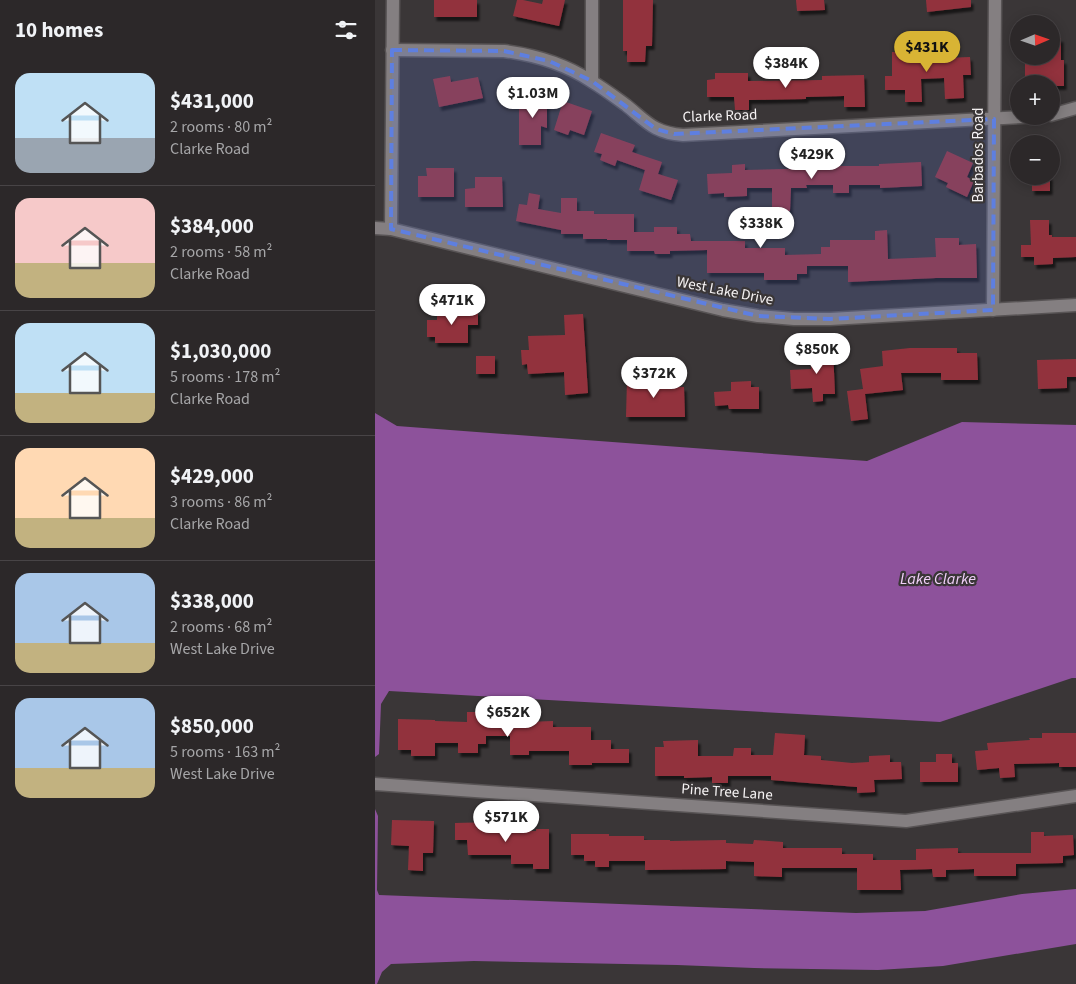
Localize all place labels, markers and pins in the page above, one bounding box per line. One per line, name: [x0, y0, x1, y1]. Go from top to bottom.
pin: $431K: [892, 30, 962, 73]
pin: $384K: [751, 46, 821, 89]
pin: $1.03M: [492, 76, 574, 119]
pin: $429K: [777, 138, 847, 180]
pin: $338K: [726, 206, 796, 249]
pin: $471K: [417, 284, 487, 326]
pin: $850K: [782, 332, 852, 375]
pin: $372K: [619, 356, 689, 399]
pin: $652K: [473, 696, 543, 738]
pin: $571K: [471, 800, 541, 843]

